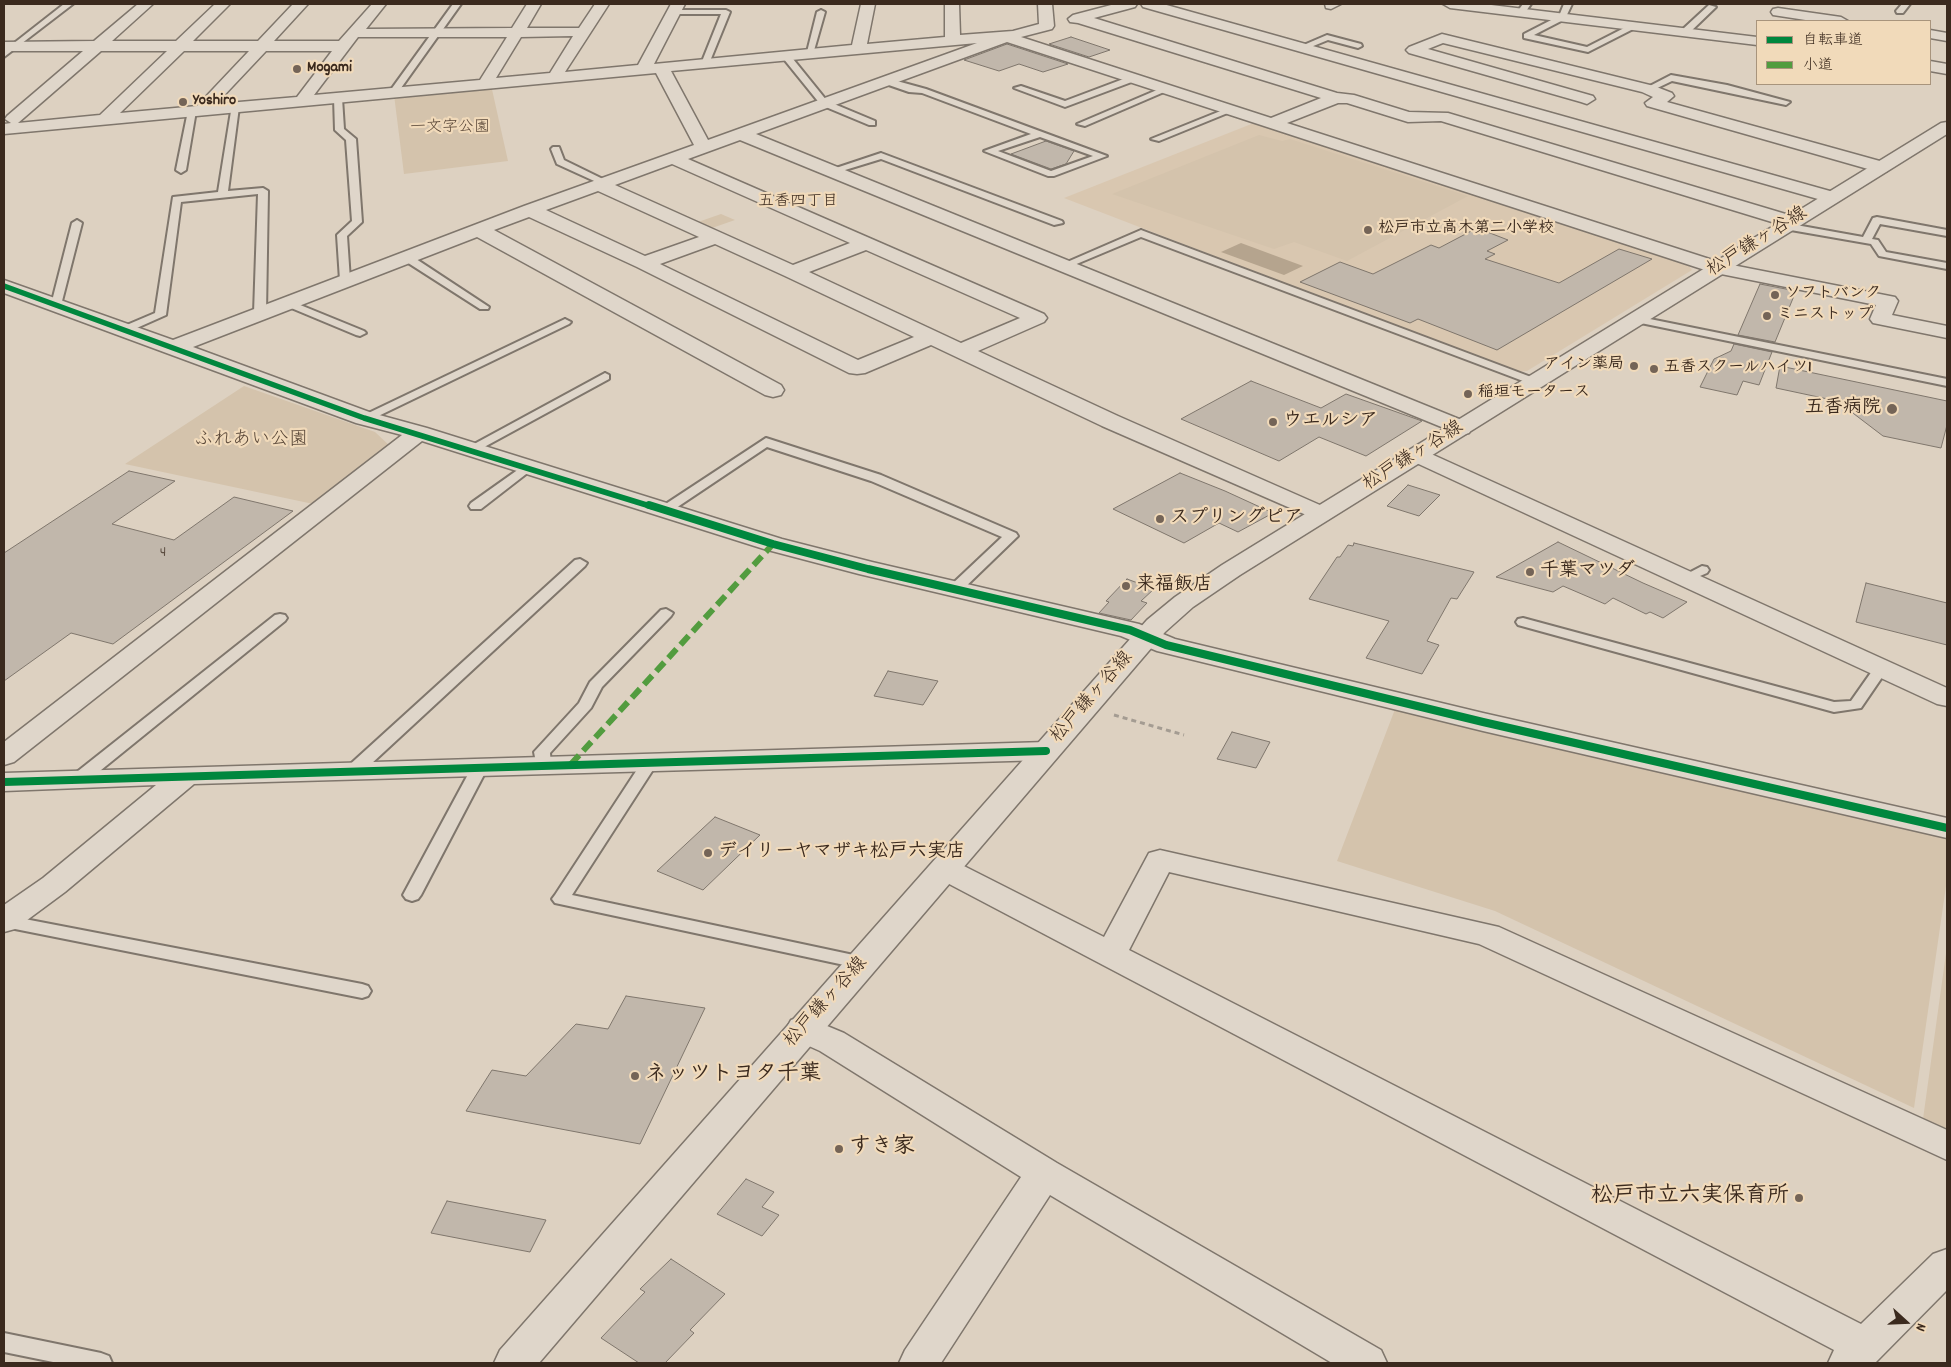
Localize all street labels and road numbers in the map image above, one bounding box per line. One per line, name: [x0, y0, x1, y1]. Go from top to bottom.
street label: 松戸鎌ヶ谷線: [1704, 203, 1812, 283]
street label: 松戸鎌ヶ谷線: [1360, 417, 1468, 497]
street label: 松戸鎌ヶ谷線: [1047, 648, 1139, 748]
street label: 松戸鎌ヶ谷線: [780, 953, 874, 1053]

